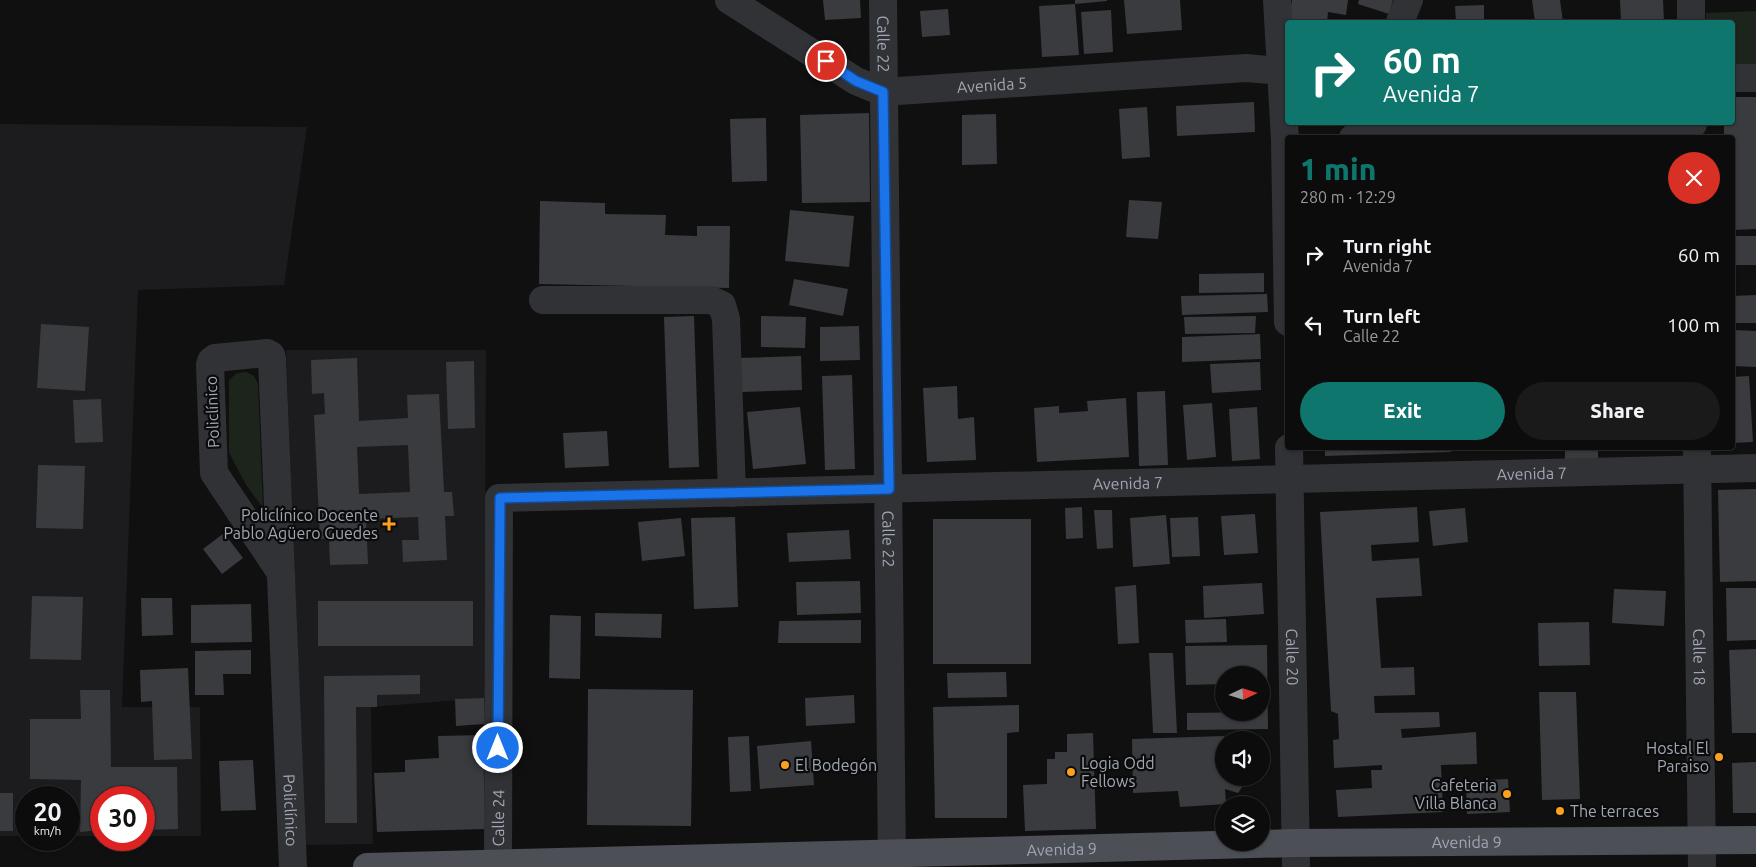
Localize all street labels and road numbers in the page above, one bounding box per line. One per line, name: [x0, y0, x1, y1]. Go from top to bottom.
street label: Calle 22: [874, 15, 893, 73]
street label: Avenida 5: [956, 73, 1028, 96]
street label: Policlínico: [202, 376, 222, 448]
street label: Avenida 7: [1496, 464, 1567, 483]
street label: Avenida 7: [1093, 473, 1163, 493]
street label: Calle 22: [879, 510, 898, 568]
street label: Calle 20: [1283, 628, 1302, 686]
street label: Calle 18: [1690, 628, 1709, 686]
street label: Policlínico: [280, 774, 301, 847]
street label: Calle 24: [489, 789, 507, 847]
street label: Avenida 9: [1432, 833, 1502, 851]
street label: Avenida 9: [1026, 839, 1097, 859]

